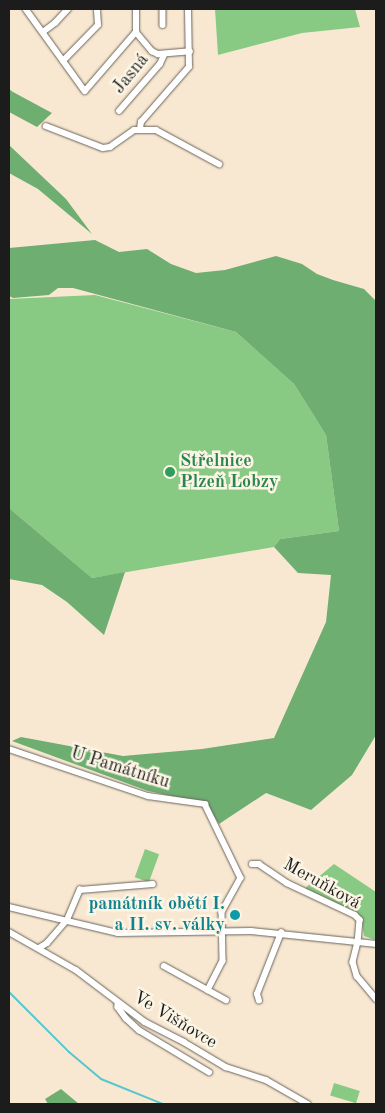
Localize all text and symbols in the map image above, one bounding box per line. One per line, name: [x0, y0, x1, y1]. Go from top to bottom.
street label: Jasná: [108, 50, 154, 98]
place label: Střelnice Plzeň Lobzy: [180, 451, 278, 494]
marker: Střelnice Plzeň Lobzy: [164, 466, 176, 478]
street label: U Památníku: [68, 743, 172, 793]
street label: Meruňková: [279, 854, 365, 914]
place label: památník obětí I. a II. sv. války: [89, 894, 225, 936]
marker: památník obětí I. a II. sv. války: [229, 909, 241, 921]
street label: Ve Višňovce: [129, 987, 221, 1053]

